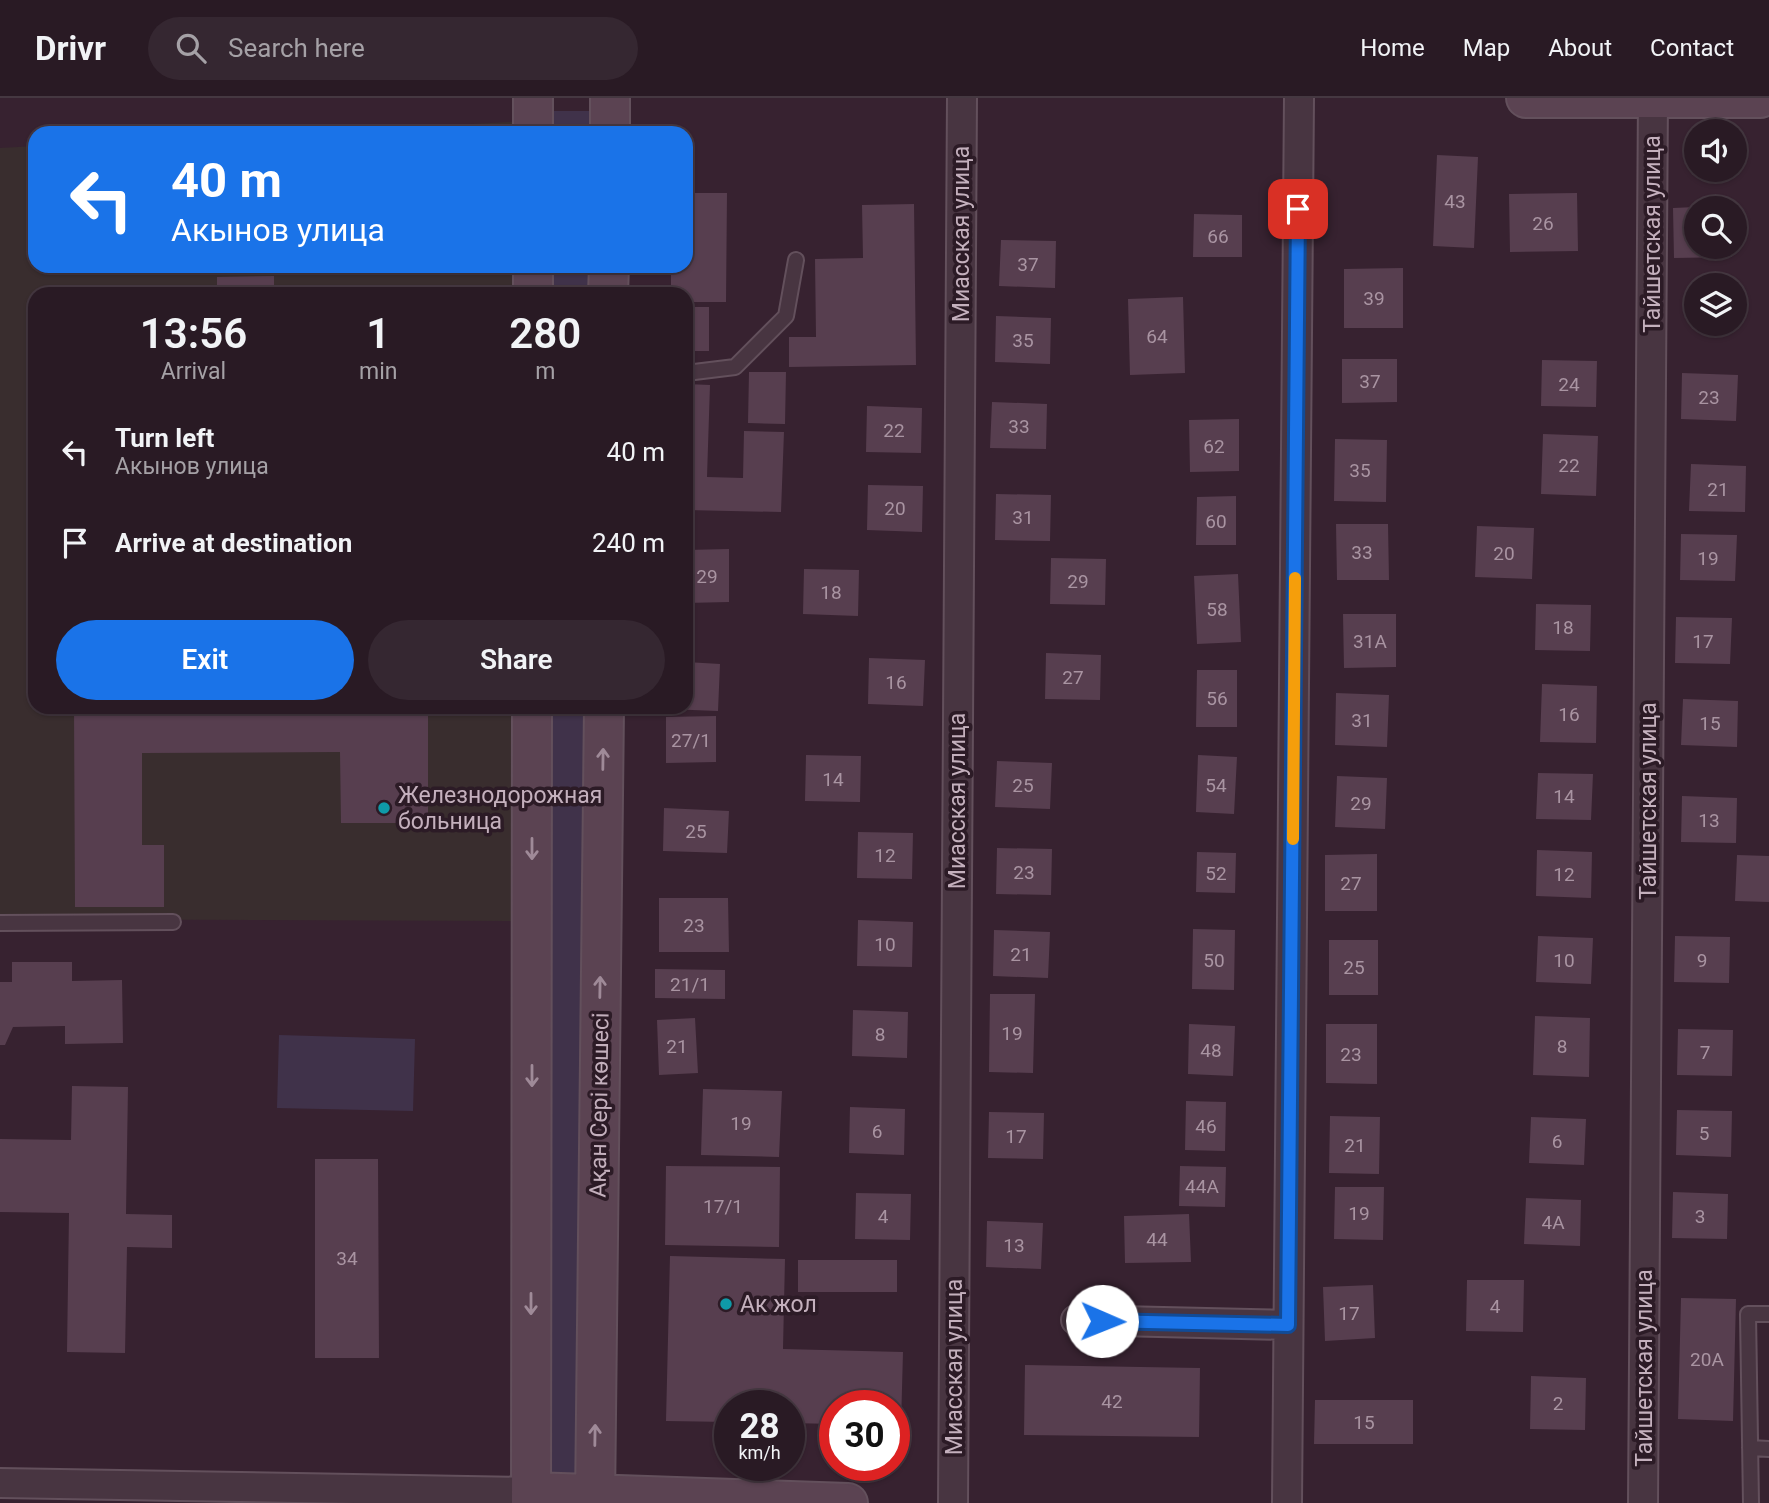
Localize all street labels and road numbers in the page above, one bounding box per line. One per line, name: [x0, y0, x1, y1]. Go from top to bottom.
street label: Тайшетская улица: [1639, 135, 1666, 333]
street label: Миасская улица: [948, 146, 975, 322]
street label: Тайшетская улица: [1635, 702, 1662, 900]
street label: Миасская улица: [944, 713, 971, 889]
street label: Ақан Сері көшесі: [584, 1012, 615, 1198]
street label: Тайшетская улица: [1631, 1269, 1658, 1467]
street label: Миасская улица: [941, 1279, 968, 1455]

